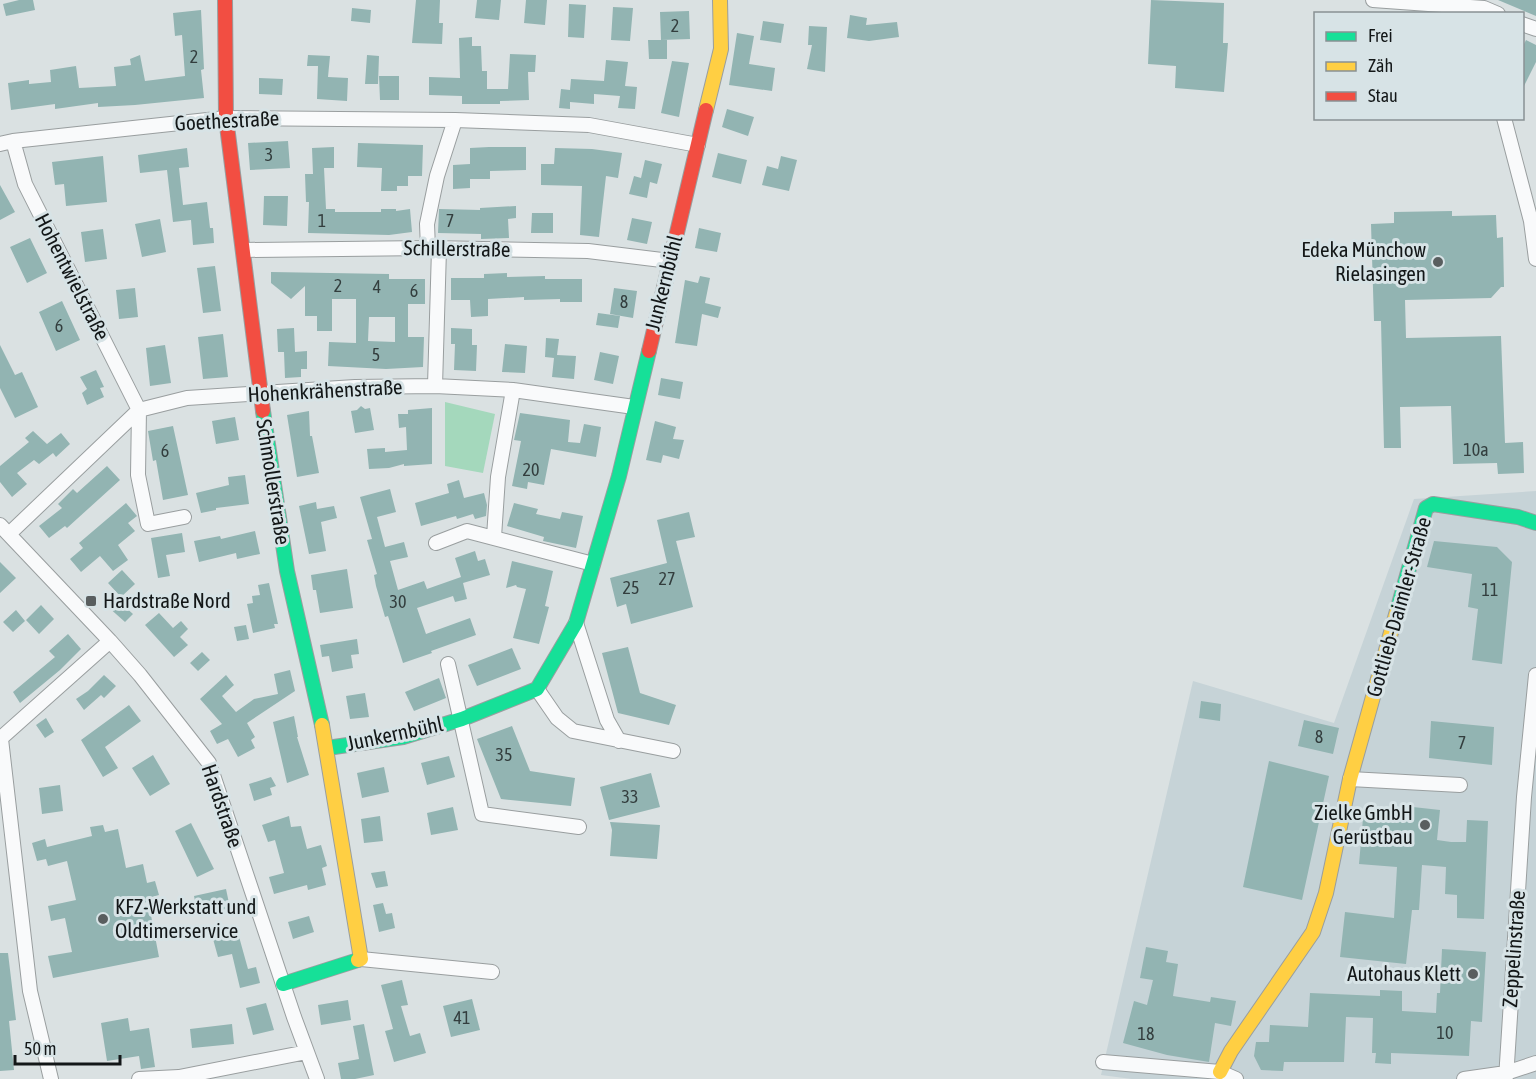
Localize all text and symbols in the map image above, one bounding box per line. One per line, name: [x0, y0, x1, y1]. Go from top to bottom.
legend: [1314, 12, 1524, 120]
house number: 2: [671, 15, 679, 36]
text: Frei: [1368, 25, 1393, 46]
house number: 2: [190, 46, 198, 67]
text: Zäh: [1368, 55, 1393, 76]
text: Stau: [1368, 85, 1398, 106]
street label: Goethestraße: [174, 105, 280, 135]
house number: 3: [265, 144, 273, 165]
street label: Hohentwielstraße: [31, 209, 115, 344]
house number: 1: [318, 210, 326, 231]
house number: 7: [446, 210, 454, 231]
street label: Junkernbühl: [640, 232, 687, 333]
street label: Schillerstraße: [403, 235, 511, 261]
place label: Edeka Münchow Rielasingen: [1301, 237, 1426, 285]
marker: Edeka Münchow Rielasingen: [1431, 255, 1445, 269]
house number: 2: [334, 275, 342, 296]
house number: 4: [373, 276, 381, 297]
house number: 6: [410, 280, 418, 301]
house number: 8: [620, 291, 628, 312]
house number: 6: [55, 315, 63, 336]
house number: 5: [372, 344, 380, 365]
street label: Hohenkrähenstraße: [247, 374, 403, 406]
street label: Schmollerstraße: [252, 417, 296, 546]
house number: 10a: [1463, 439, 1489, 460]
house number: 6: [161, 440, 169, 461]
house number: 20: [523, 459, 539, 480]
street label: Gottlieb-Daimler-Straße: [1361, 514, 1435, 699]
house number: 27: [659, 568, 675, 589]
house number: 25: [623, 577, 639, 598]
house number: 11: [1482, 579, 1498, 600]
place label: Hardstraße Nord: [103, 588, 231, 612]
house number: 30: [390, 591, 406, 612]
marker: Hardstraße Nord: [84, 594, 98, 608]
street label: Junkernbühl: [345, 711, 445, 755]
house number: 8: [1315, 726, 1323, 747]
house number: 7: [1458, 732, 1466, 753]
house number: 35: [496, 744, 512, 765]
street label: Hardstraße: [198, 761, 248, 850]
house number: 33: [622, 786, 638, 807]
place label: Zielke GmbH Gerüstbau: [1314, 800, 1413, 848]
marker: Zielke GmbH Gerüstbau: [1418, 818, 1432, 832]
street label: Zeppelinstraße: [1497, 890, 1529, 1008]
place label: KFZ-Werkstatt und Oldtimerservice: [115, 894, 257, 942]
marker: KFZ-Werkstatt und Oldtimerservice: [96, 912, 110, 926]
place label: Autohaus Klett: [1347, 961, 1461, 985]
marker: Autohaus Klett: [1466, 967, 1480, 981]
house number: 41: [454, 1007, 470, 1028]
house number: 10: [1437, 1022, 1453, 1043]
house number: 18: [1138, 1023, 1154, 1044]
scale bar: [15, 1028, 120, 1066]
text: 50 m: [24, 1038, 56, 1059]

